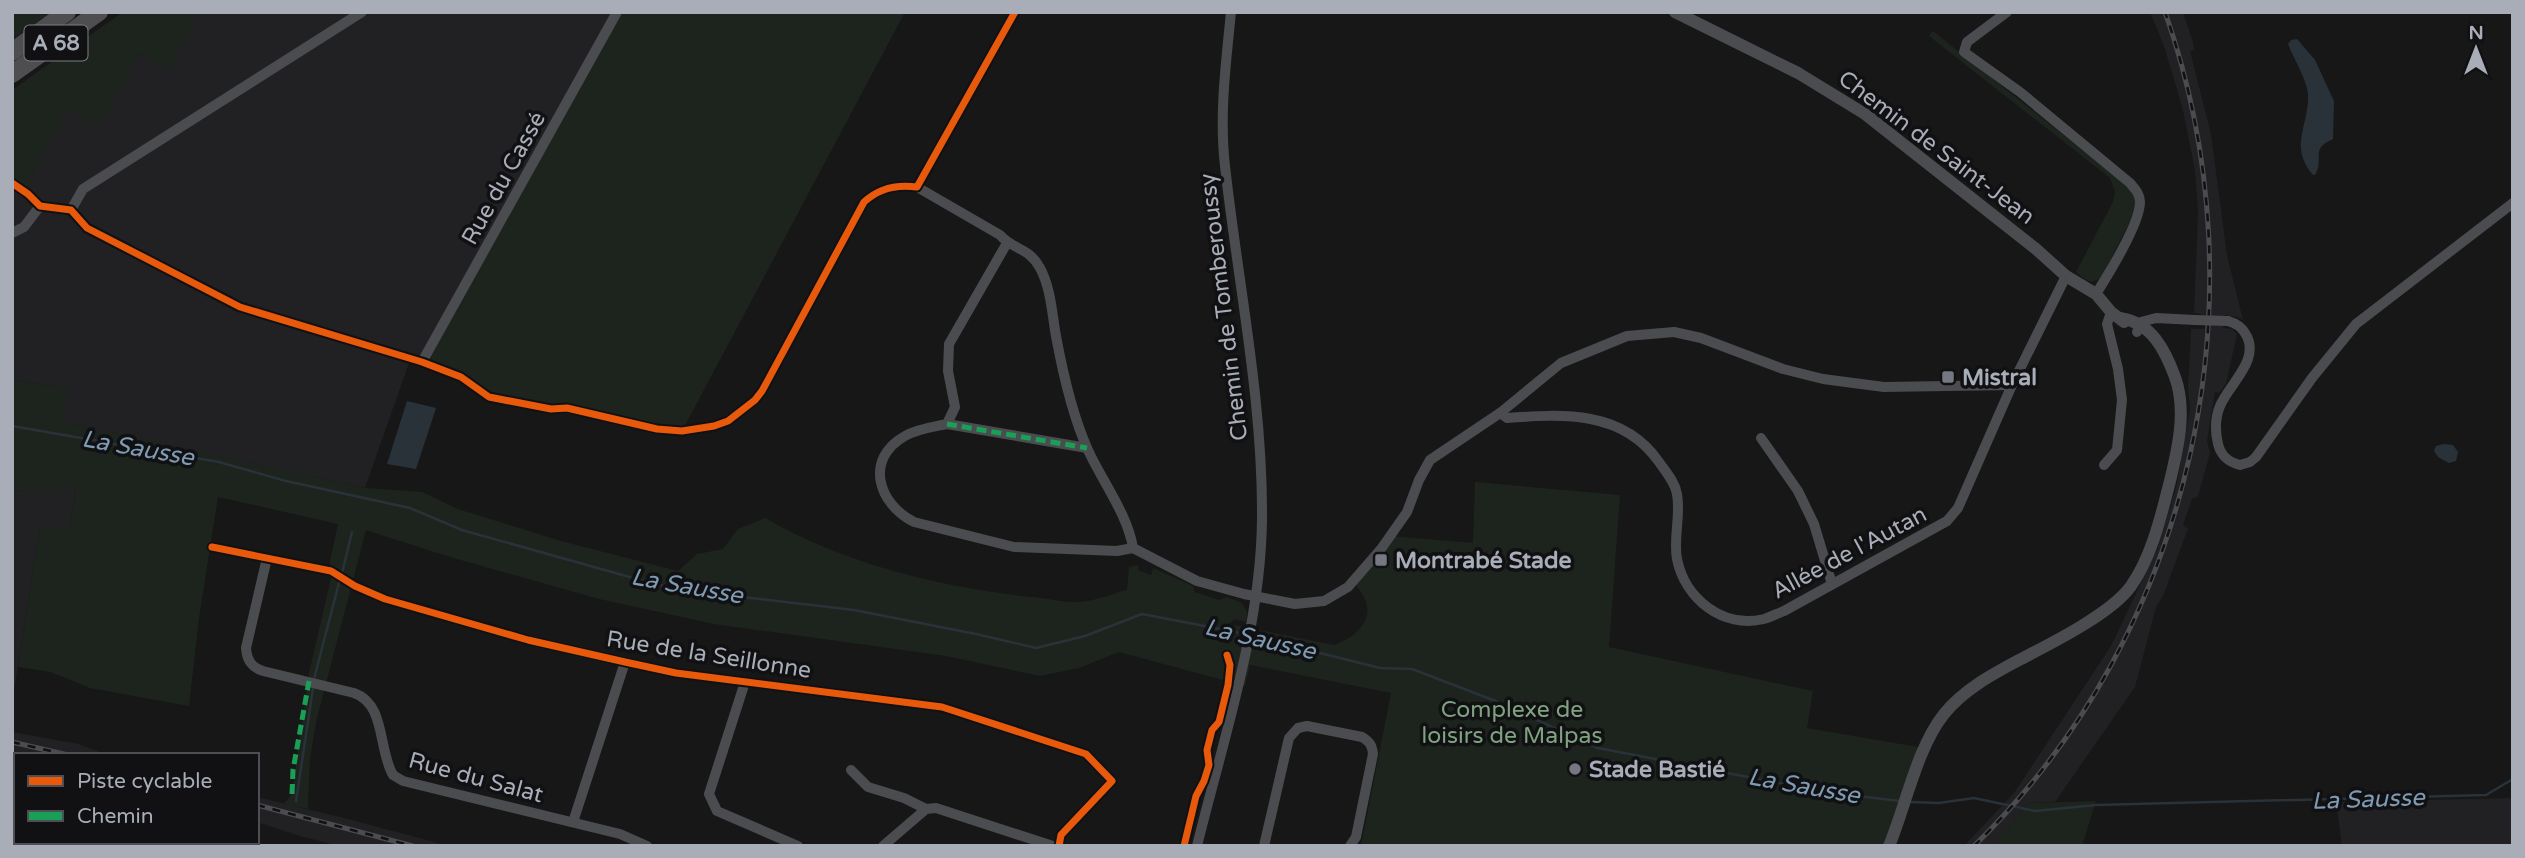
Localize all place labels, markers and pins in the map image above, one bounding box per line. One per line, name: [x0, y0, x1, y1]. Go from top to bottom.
place label: Mistral: [1962, 364, 2037, 392]
marker: Mistral: [1940, 369, 1956, 385]
place label: Montrabé Stade: [1395, 547, 1572, 575]
marker: Montrabé Stade: [1373, 552, 1389, 568]
place label: Stade Bastié: [1589, 756, 1725, 784]
marker: Stade Bastié: [1567, 761, 1583, 777]

